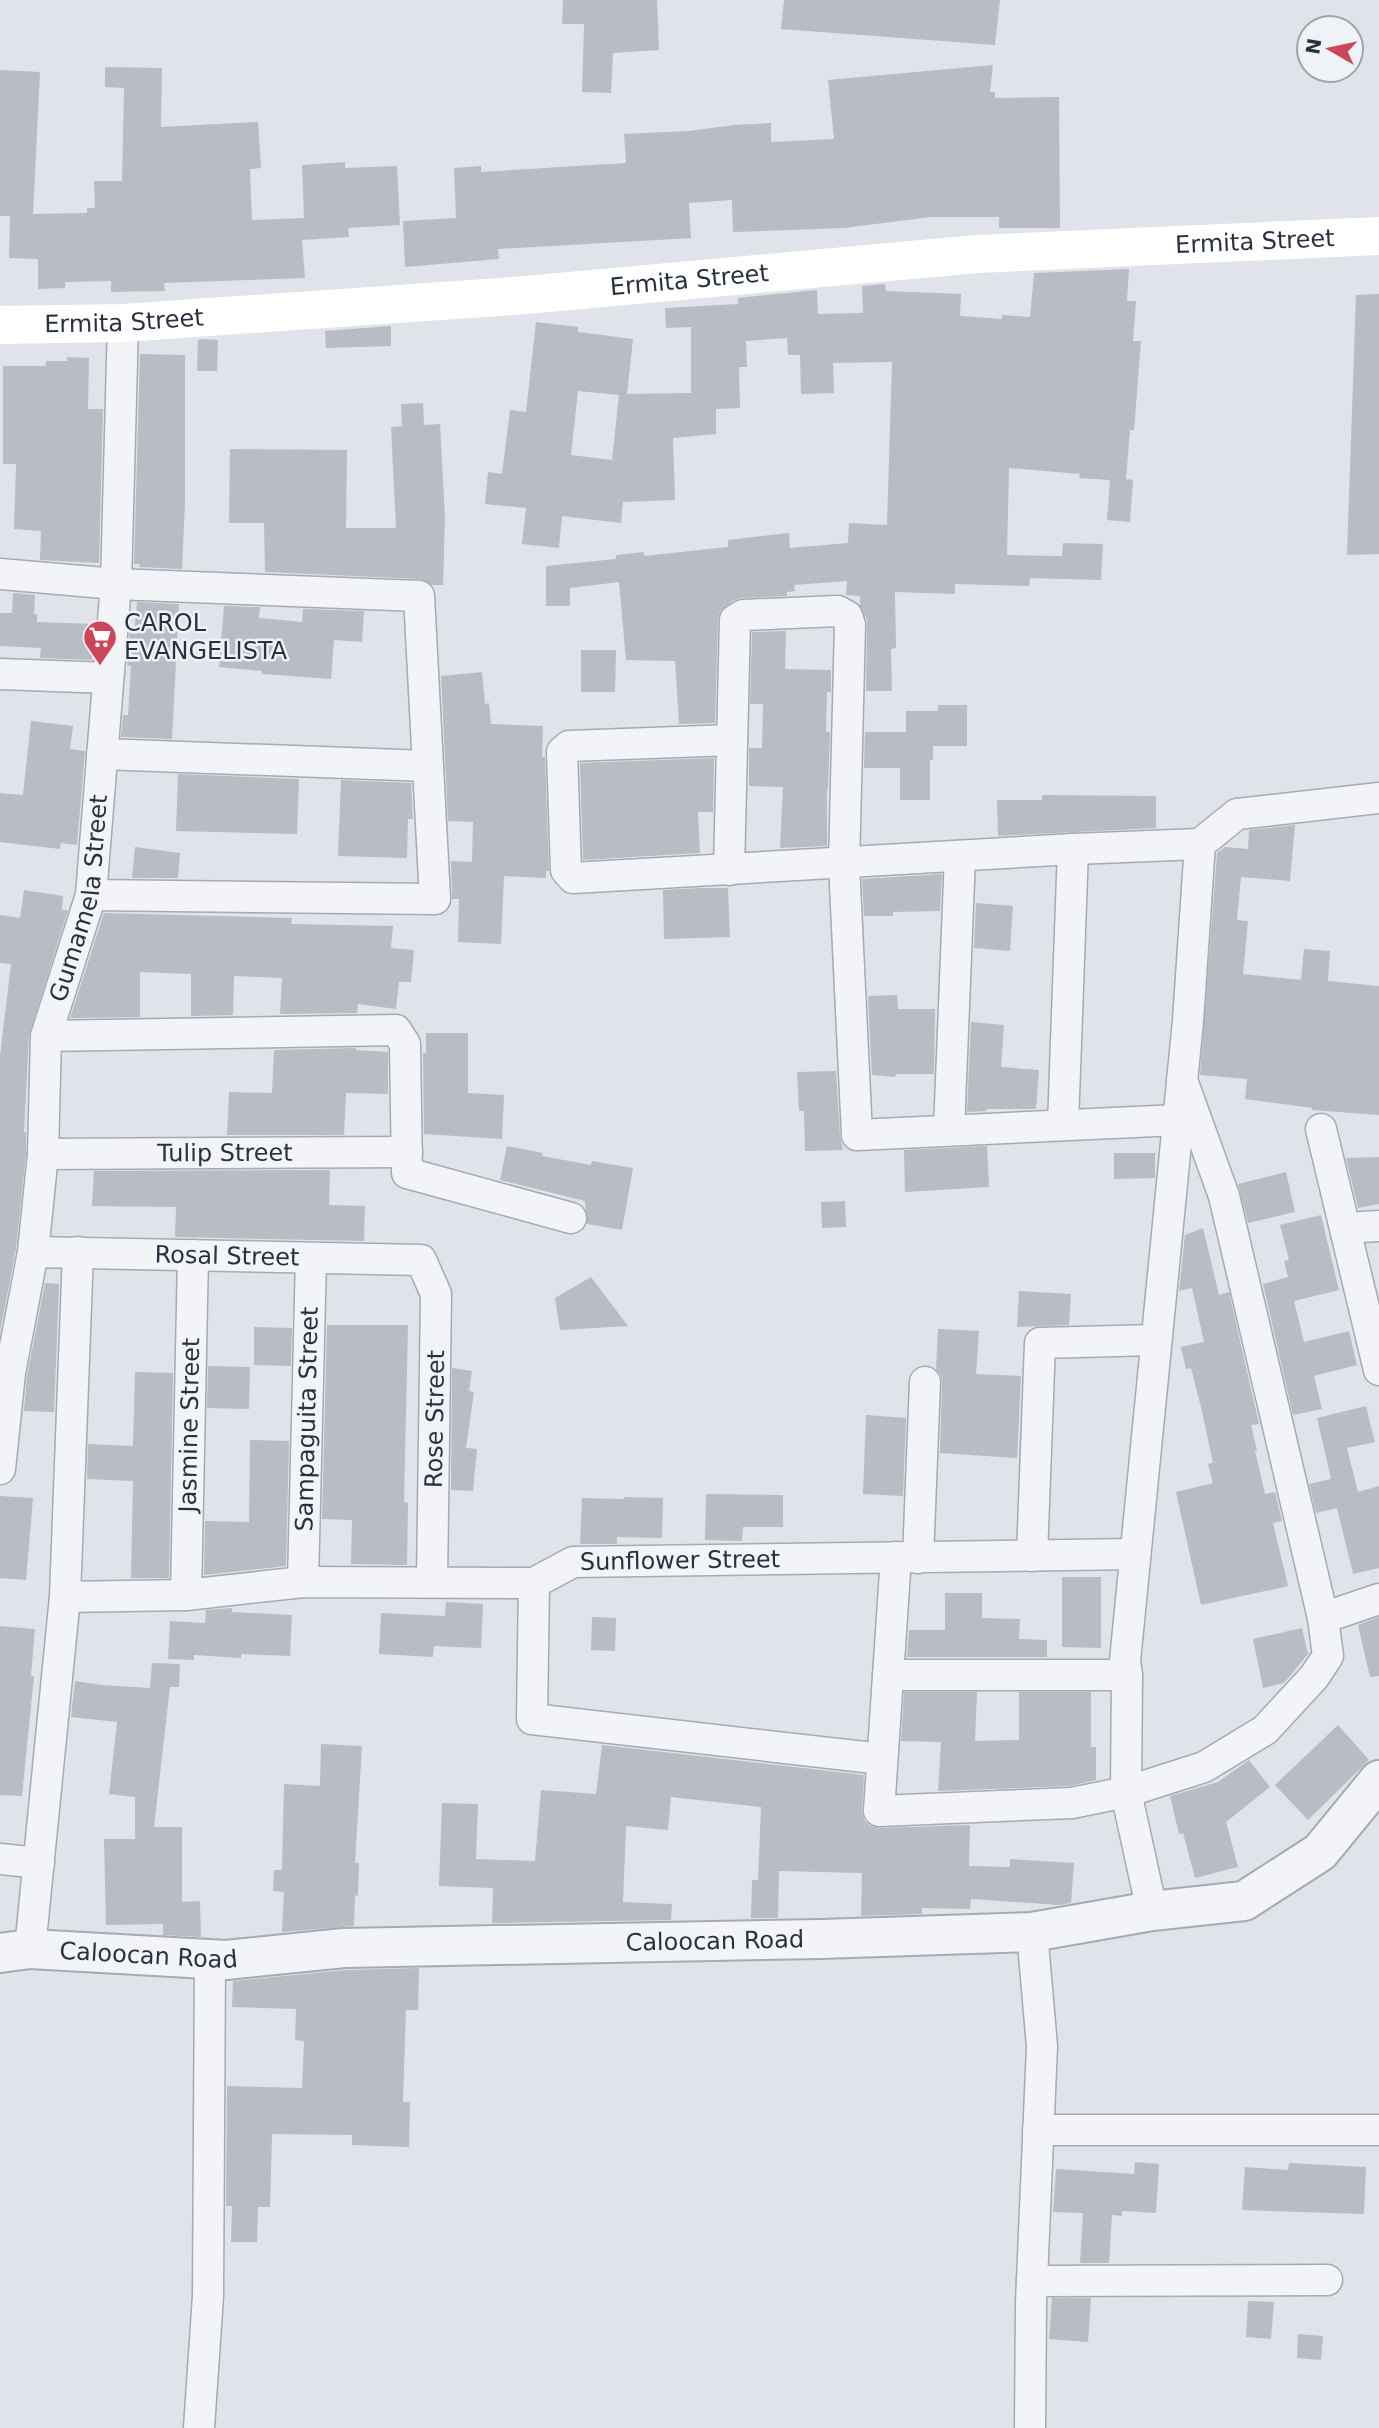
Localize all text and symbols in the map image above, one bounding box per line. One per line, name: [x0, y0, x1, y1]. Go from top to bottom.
north arrow: [1295, 14, 1365, 84]
text: N: [1301, 37, 1325, 56]
street label: Ermita Street: [1175, 224, 1335, 259]
street label: Ermita Street: [609, 259, 770, 301]
street label: Ermita Street: [44, 303, 204, 338]
place label: CAROL EVANGELISTA: [124, 609, 288, 665]
supermarket icon: CAROL EVANGELISTA: [81, 618, 119, 667]
street label: Gumamela Street: [44, 793, 113, 1005]
street label: Tulip Street: [156, 1139, 293, 1167]
street label: Rosal Street: [154, 1241, 300, 1271]
street label: Sampaguita Street: [290, 1306, 324, 1532]
street label: Jasmine Street: [174, 1337, 205, 1515]
street label: Rose Street: [420, 1350, 450, 1488]
street label: Sunflower Street: [580, 1545, 780, 1576]
street label: Caloocan Road: [625, 1925, 804, 1957]
street label: Caloocan Road: [59, 1937, 239, 1974]

